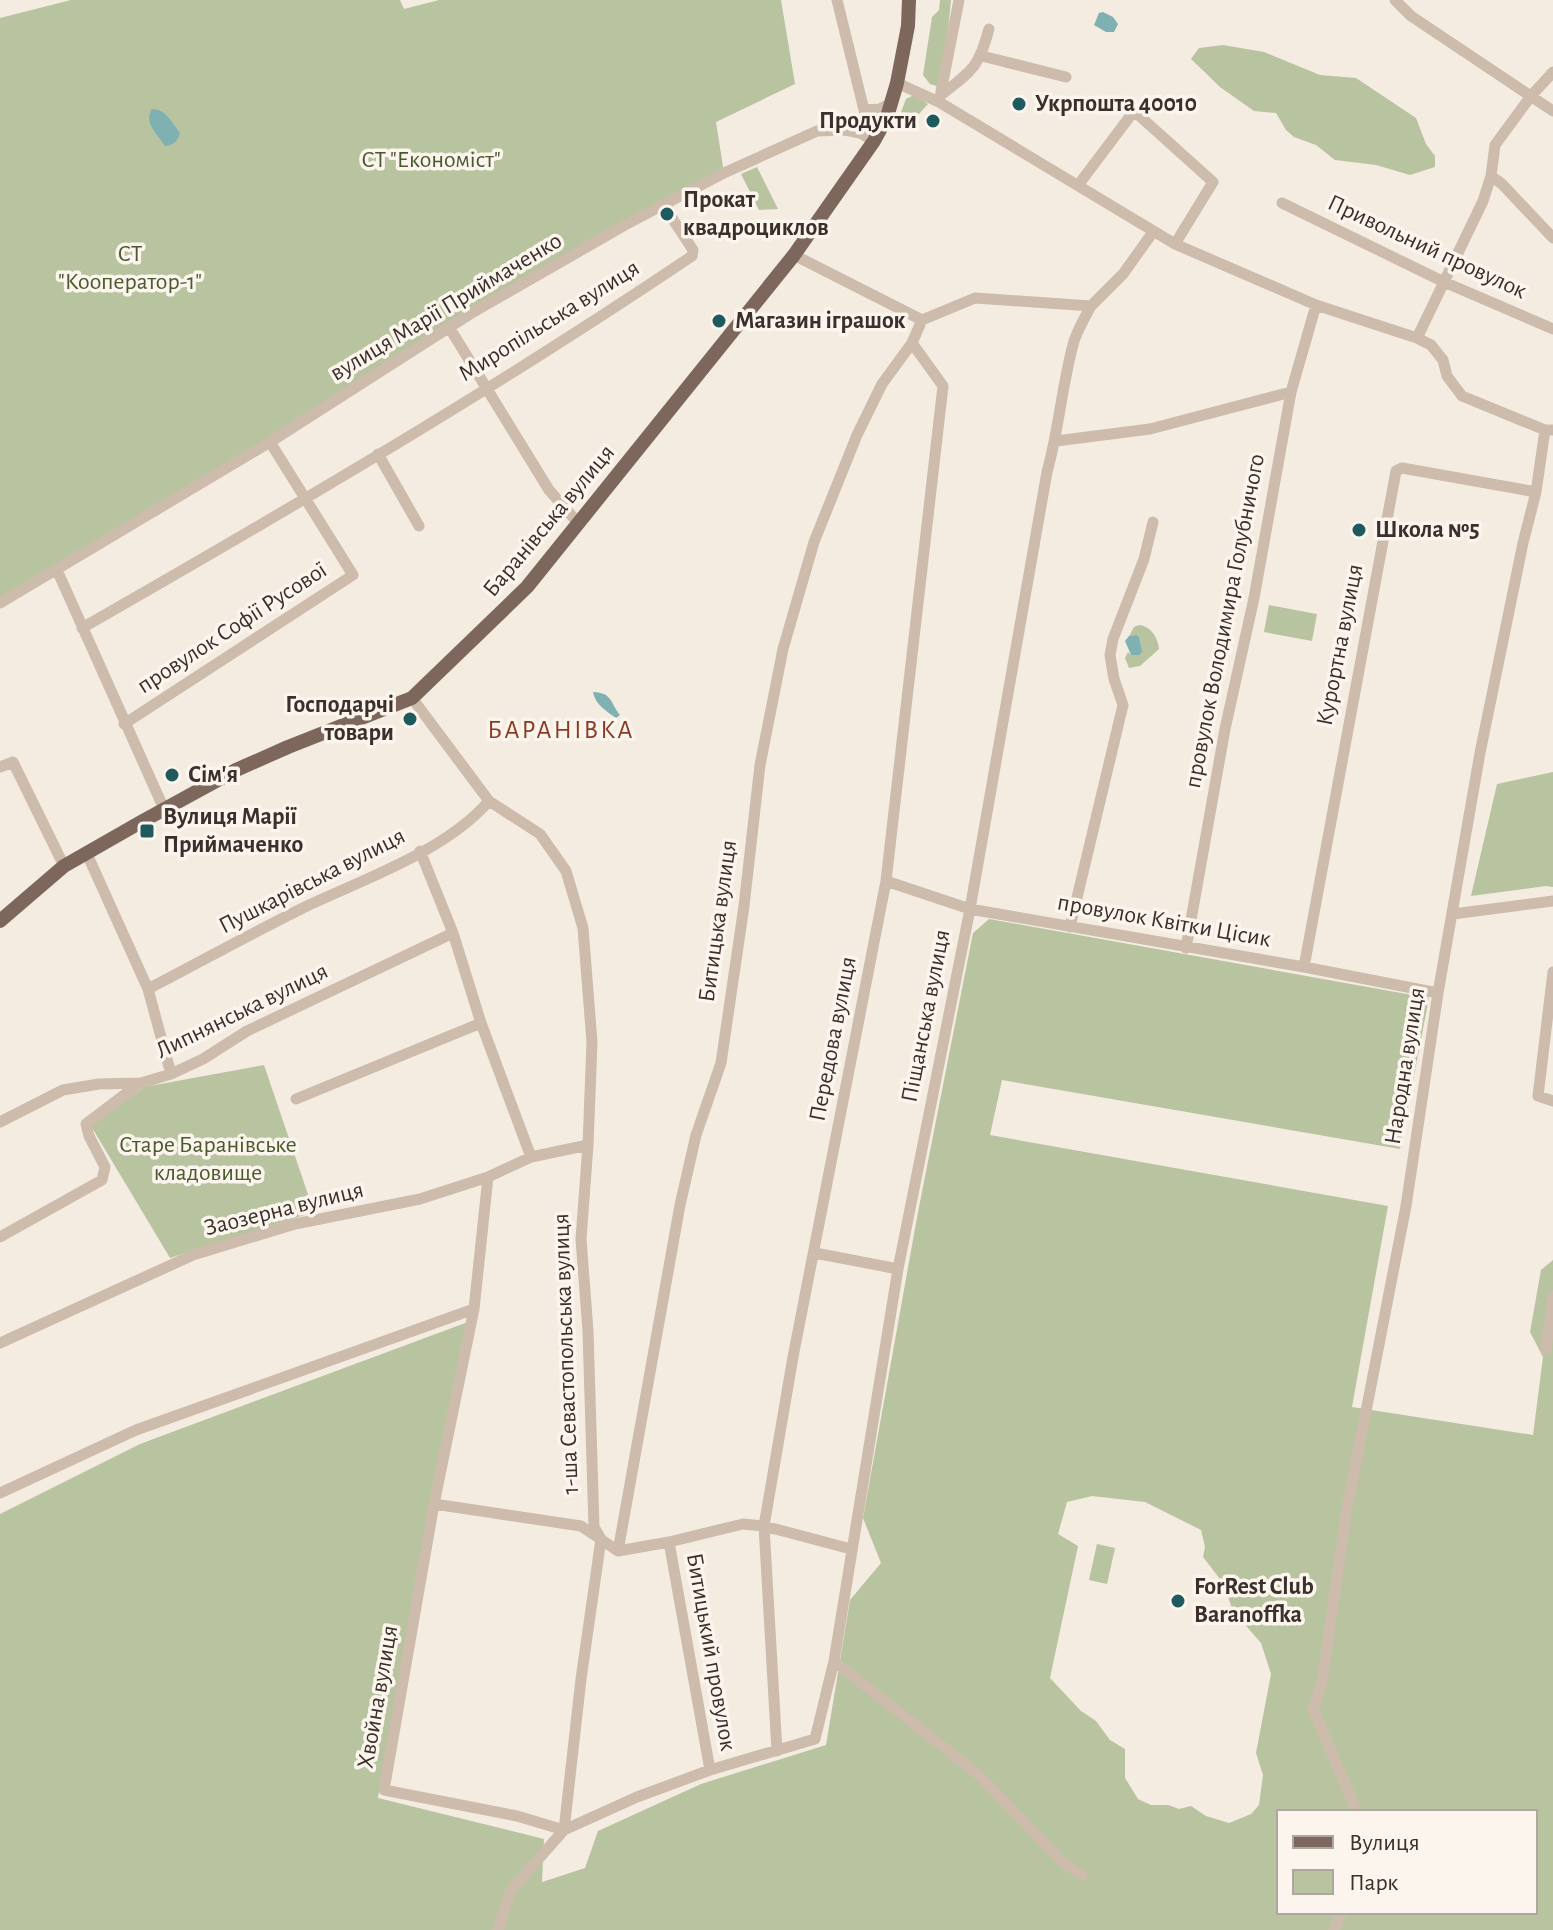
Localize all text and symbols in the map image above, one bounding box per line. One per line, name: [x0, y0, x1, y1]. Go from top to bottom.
place label: Укрпошта 40010: [1035, 92, 1197, 116]
marker: Укрпошта 40010: [1010, 95, 1028, 113]
place label: Продукти: [819, 109, 917, 133]
marker: Продукти: [924, 112, 942, 130]
park label: СТ "Економіст": [361, 148, 501, 172]
place label: Прокат квадроциклов: [683, 188, 829, 240]
street label: Привольний провулок: [1324, 190, 1530, 304]
marker: Прокат квадроциклов: [658, 205, 676, 223]
street label: вулиця Марії Приймаченко: [326, 228, 566, 386]
park label: СТ "Кооператор-1": [58, 242, 202, 294]
street label: Миропільська вулиця: [454, 256, 644, 386]
place label: Магазин іграшок: [735, 309, 906, 333]
marker: Магазин іграшок: [710, 312, 728, 330]
street label: Баранівська вулиця: [479, 440, 619, 602]
street label: провулок Володимира Голубничого: [1181, 452, 1269, 790]
place label: Школа №5: [1375, 518, 1480, 542]
marker: Школа №5: [1350, 521, 1368, 539]
street label: провулок Софії Русової: [133, 558, 331, 698]
street label: Курортна вулиця: [1313, 562, 1367, 728]
place label: Господарчі товари: [285, 693, 394, 745]
marker: Господарчі товари: [401, 710, 419, 728]
district label: БАРАНІВКА: [487, 717, 635, 743]
place label: Сім'я: [188, 763, 238, 787]
marker: Сім'я: [163, 766, 181, 784]
place label: Вулиця Марії Приймаченко: [163, 805, 303, 857]
marker: Вулиця Марії Приймаченко: [138, 822, 156, 840]
street label: Пушкарівська вулиця: [215, 824, 409, 938]
street label: Битицька вулиця: [695, 838, 741, 1004]
street label: провулок Квітки Цісик: [1055, 890, 1273, 952]
street label: Піщанська вулиця: [897, 928, 955, 1104]
street label: Передова вулиця: [805, 955, 861, 1123]
street label: Липнянська вулиця: [152, 959, 332, 1063]
street label: Народна вулиця: [1381, 986, 1429, 1146]
park label: Старе Баранівське кладовище: [119, 1133, 297, 1185]
street label: Заозерна вулиця: [202, 1178, 366, 1240]
street label: 1-ша Севастопольська вулиця: [549, 1213, 583, 1495]
street label: Битицький провулок: [682, 1551, 740, 1753]
place label: ForRest Club Baranoffka: [1194, 1575, 1314, 1627]
marker: ForRest Club Baranoffka: [1169, 1592, 1187, 1610]
street label: Хвойна вулиця: [354, 1624, 402, 1770]
legend: [1277, 1810, 1537, 1914]
text: Вулиця: [1349, 1831, 1420, 1855]
text: Парк: [1349, 1871, 1398, 1895]

